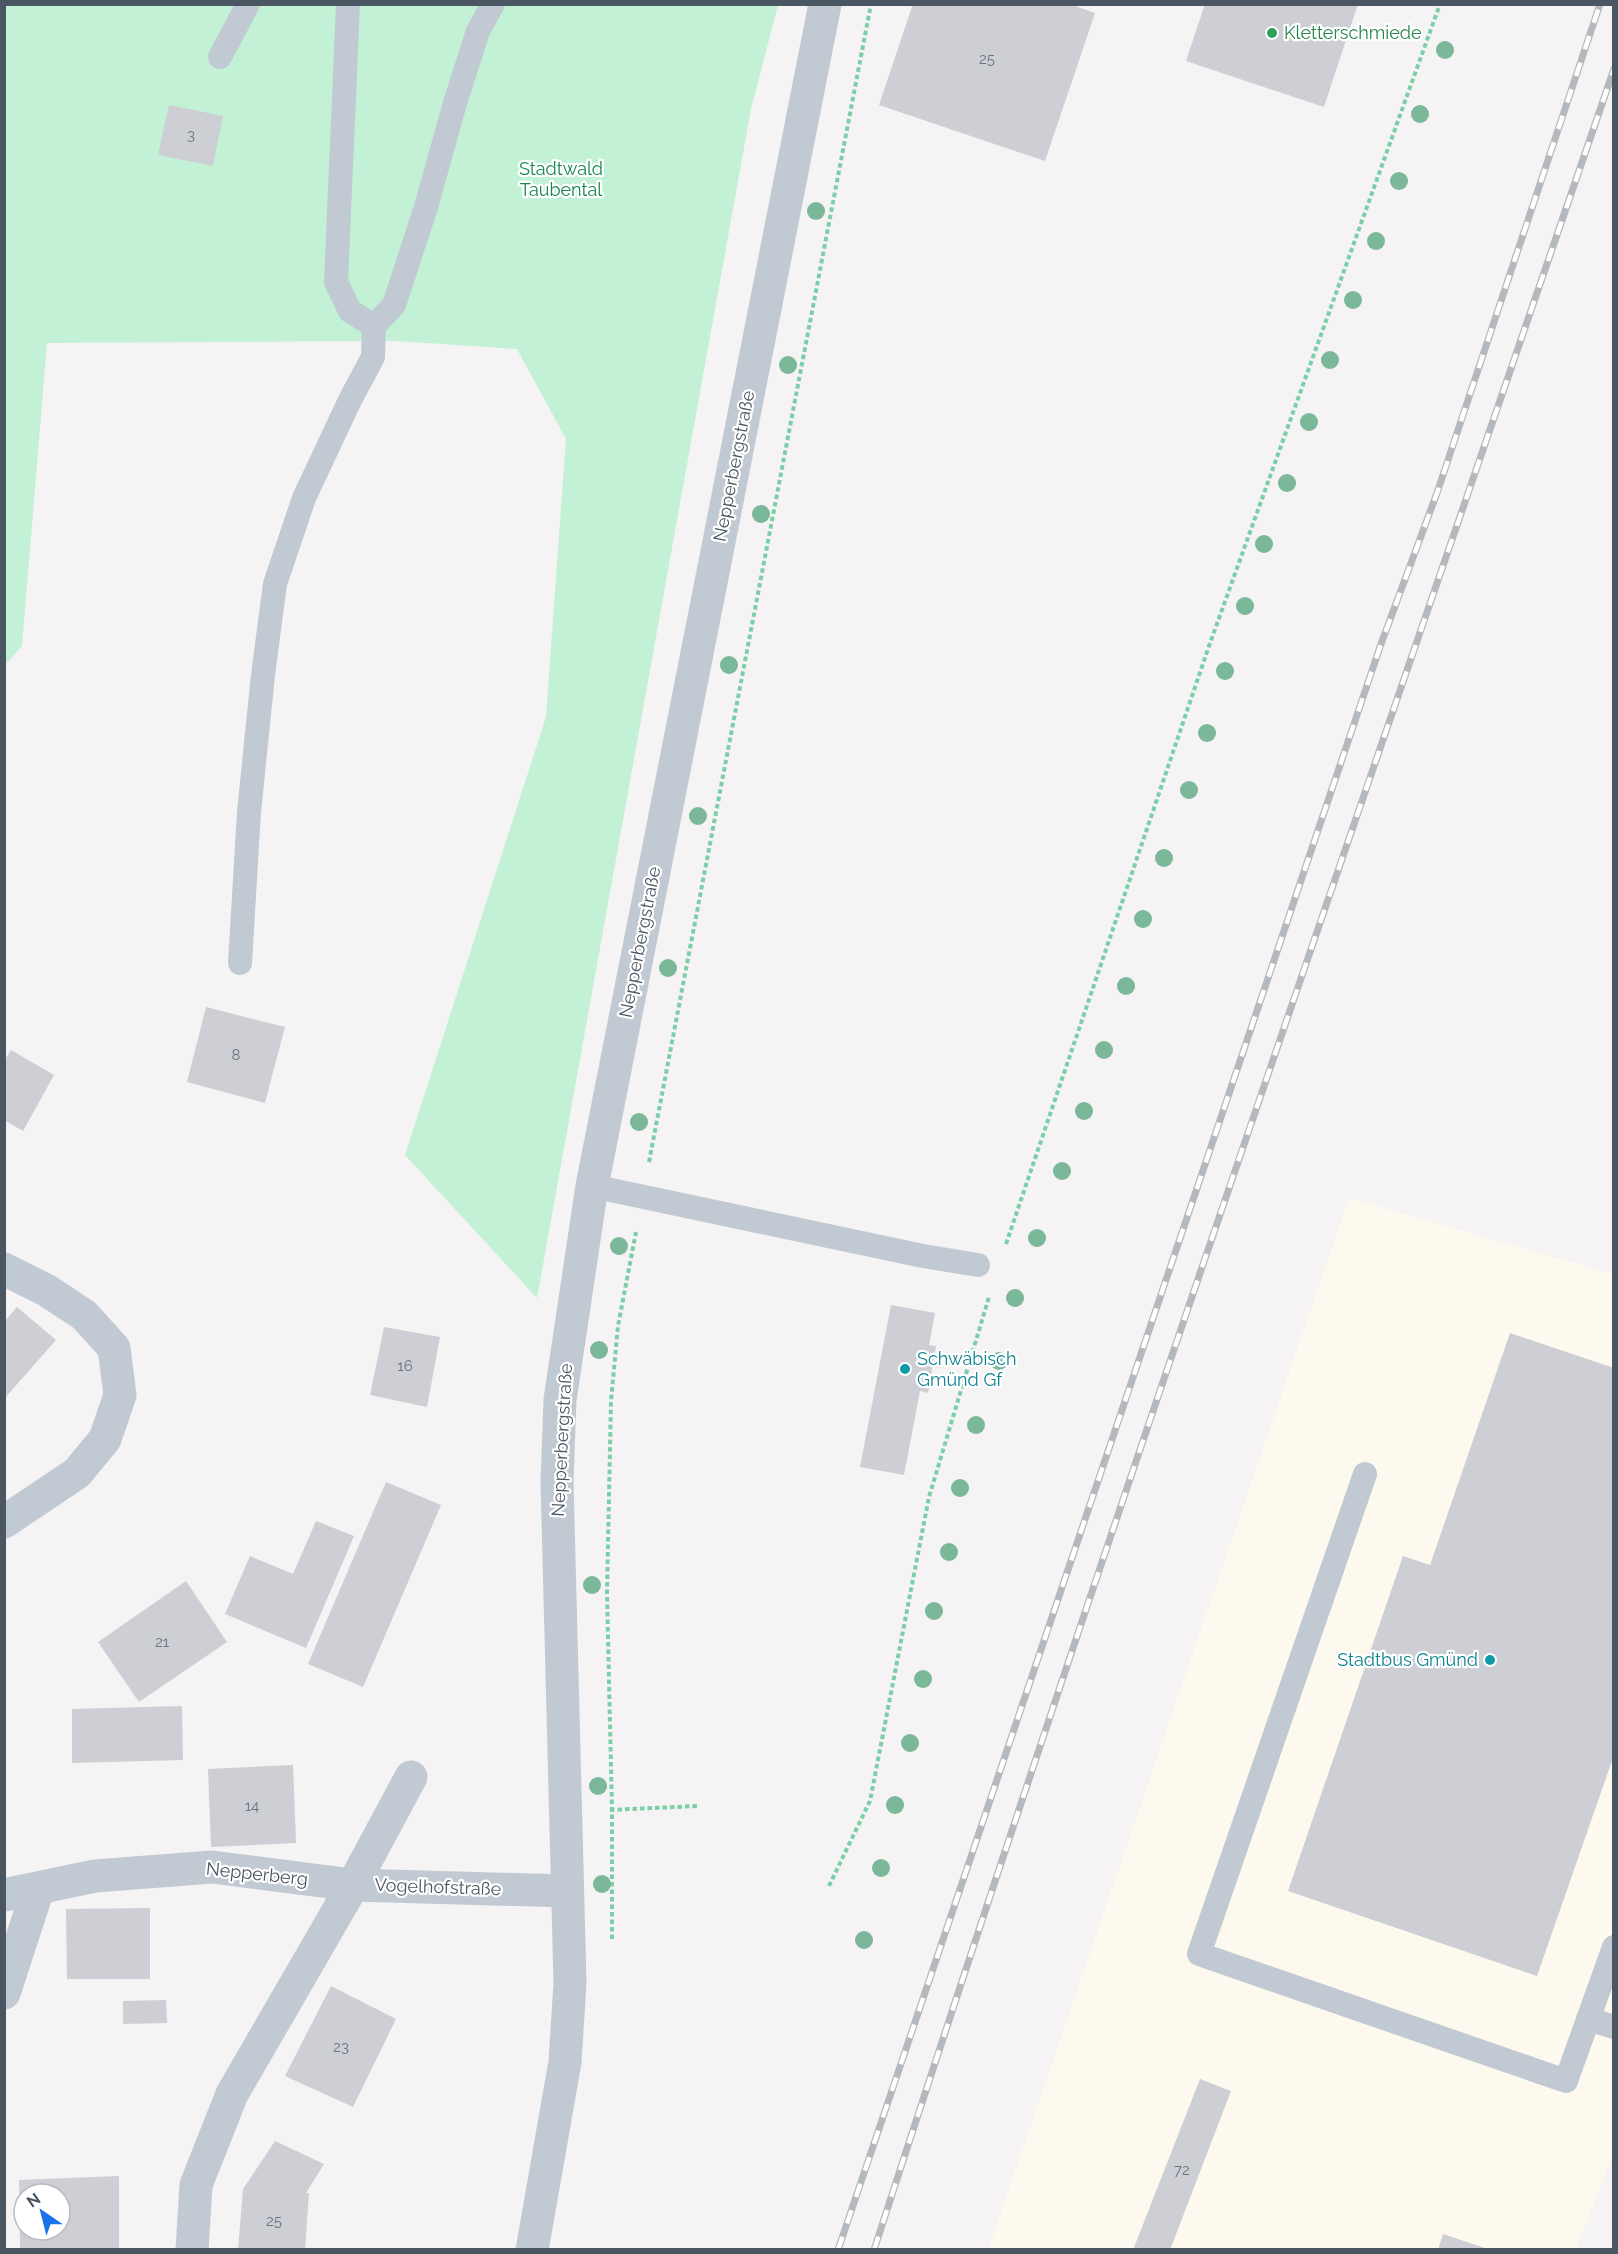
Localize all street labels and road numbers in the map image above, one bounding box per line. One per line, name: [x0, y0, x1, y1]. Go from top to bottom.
street label: Nepperbergstraße: [709, 388, 759, 543]
street label: Nepperbergstraße: [615, 864, 665, 1019]
street label: Nepperbergstraße: [547, 1362, 576, 1517]
street label: Nepperberg: [205, 1858, 309, 1889]
street label: Vogelhofstraße: [374, 1874, 502, 1899]

